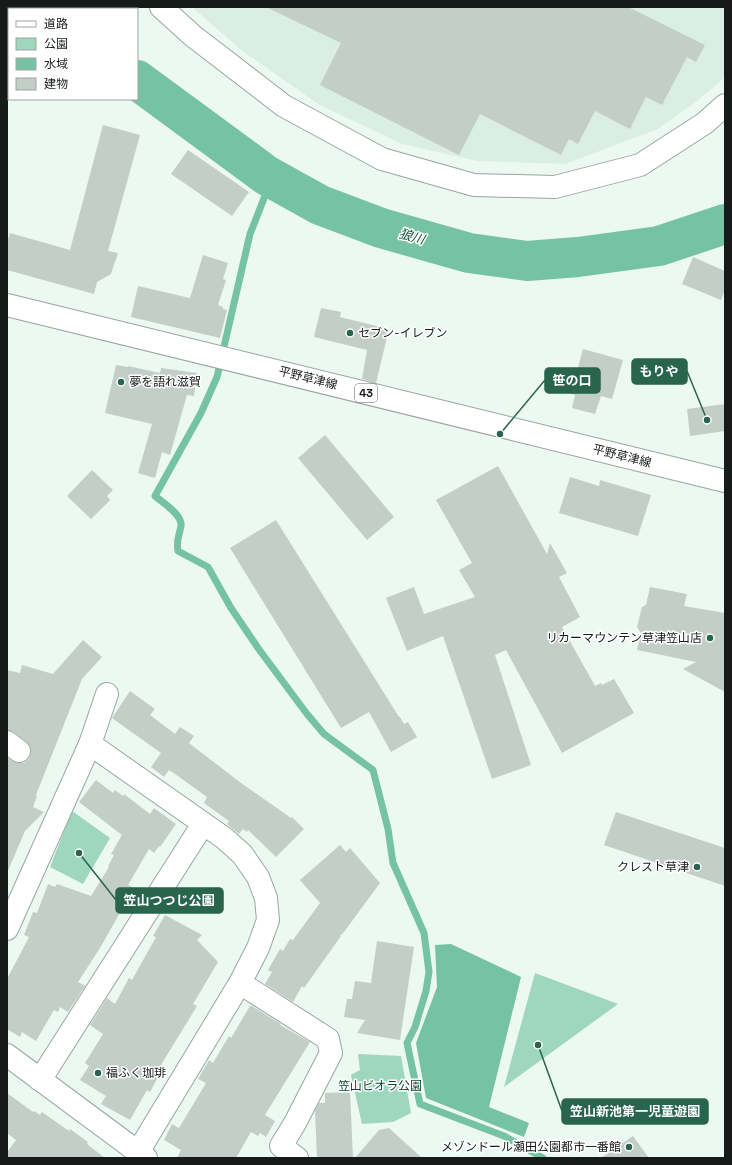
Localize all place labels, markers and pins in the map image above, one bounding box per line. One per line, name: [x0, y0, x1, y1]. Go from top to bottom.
place label: セブン-イレブン: [358, 325, 447, 341]
marker: セブン-イレブン: [345, 328, 355, 338]
callout: もりや: [632, 359, 687, 384]
callout: 笹の口: [545, 368, 600, 393]
place label: 夢を語れ滋賀: [129, 374, 201, 390]
marker: 夢を語れ滋賀: [116, 377, 126, 387]
place label: リカーマウンテン草津笠山店: [546, 630, 702, 646]
marker: リカーマウンテン草津笠山店: [705, 633, 715, 643]
place label: クレスト草津: [617, 859, 689, 875]
marker: クレスト草津: [692, 862, 702, 872]
callout: 笠山つつじ公園: [116, 888, 223, 913]
place label: 福ふく珈琲: [106, 1065, 166, 1081]
marker: 福ふく珈琲: [93, 1068, 103, 1078]
callout: 笠山新池第一児童遊園: [562, 1099, 708, 1124]
place label: メゾンドール瀬田公園都市一番館: [441, 1139, 621, 1155]
marker: メゾンドール瀬田公園都市一番館: [624, 1142, 634, 1152]

